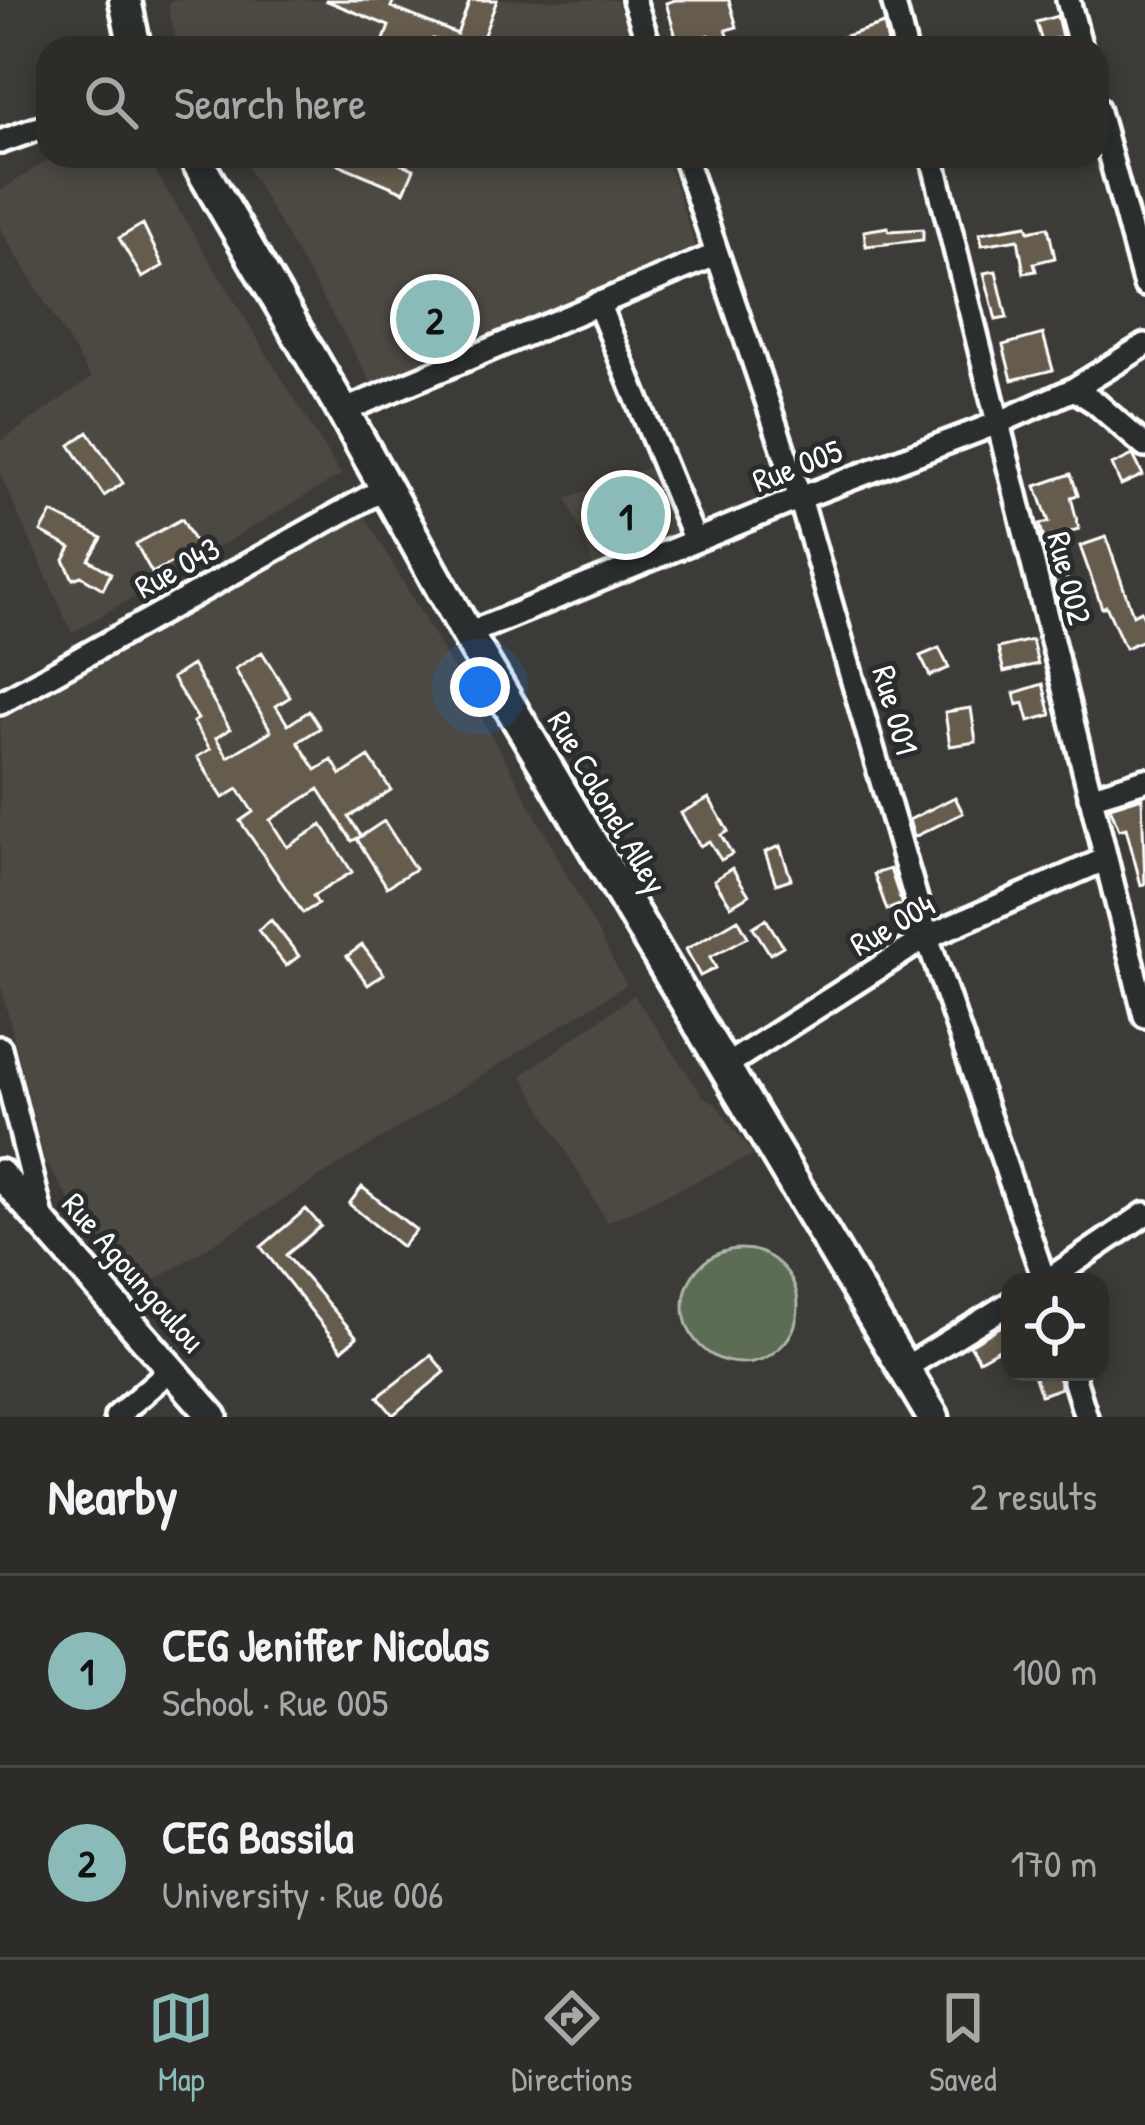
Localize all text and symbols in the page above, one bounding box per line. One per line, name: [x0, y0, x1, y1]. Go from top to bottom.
search box: [36, 36, 1109, 168]
icon: search: [78, 69, 144, 135]
text: Search here: [174, 72, 366, 133]
pin: 2: [396, 274, 474, 364]
street label: Rue 005: [746, 428, 848, 502]
pin: 1: [587, 470, 665, 560]
street label: Rue 043: [127, 526, 227, 608]
street label: Rue 002: [1037, 527, 1103, 629]
your location: [450, 657, 510, 717]
street label: Rue 001: [862, 660, 930, 760]
street label: Rue Colonel Alley: [537, 703, 678, 902]
street label: Rue 004: [842, 882, 942, 966]
street label: Rue Agoungoulou: [52, 1183, 215, 1362]
map controls: [1001, 1273, 1109, 1381]
button: locate: [1001, 1273, 1109, 1381]
text: Nearby: [48, 1461, 178, 1530]
text: 2 results: [970, 1469, 1097, 1522]
text: CEG Jeniffer Nicolas: [162, 1614, 489, 1675]
text: 1: [80, 1644, 94, 1697]
text: 100 m: [1012, 1644, 1097, 1697]
text: School · Rue 005: [162, 1675, 388, 1728]
text: CEG Bassila: [162, 1806, 353, 1867]
text: 2: [78, 1836, 96, 1889]
text: 170 m: [1011, 1836, 1097, 1889]
text: University · Rue 006: [162, 1867, 444, 1920]
tab: Map: [148, 1985, 214, 2101]
tab: Directions: [511, 1985, 633, 2101]
tab: Saved: [929, 1985, 997, 2101]

